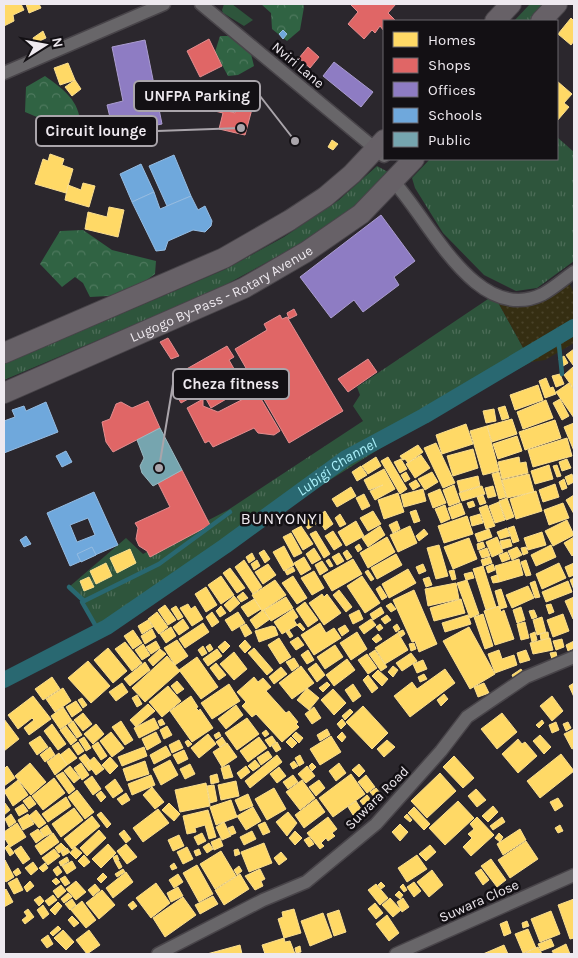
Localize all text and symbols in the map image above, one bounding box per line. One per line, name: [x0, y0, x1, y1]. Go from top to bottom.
north arrow: [20, 20, 70, 70]
legend: [383, 20, 558, 160]
text: Homes: [428, 31, 476, 49]
text: N: [48, 36, 67, 49]
street label: Nviri Lane: [268, 38, 328, 92]
text: Shops: [428, 56, 471, 74]
callout: UNFPA Parking: [134, 81, 260, 111]
text: Offices: [428, 81, 476, 99]
text: UNFPA Parking: [144, 87, 250, 105]
text: Schools: [428, 106, 482, 124]
callout: Circuit lounge: [36, 116, 157, 146]
text: Circuit lounge: [46, 122, 146, 140]
text: Public: [428, 131, 471, 149]
street label: Lugogo By-Pass - Rotary Avenue: [127, 242, 316, 345]
callout: Cheza fitness: [173, 369, 289, 399]
text: Cheza fitness: [183, 375, 279, 393]
water label: Lubigi Channel: [293, 434, 380, 500]
district label: BUNYONYI: [241, 509, 323, 528]
street label: Suwara Road: [342, 763, 412, 833]
street label: Suwara Close: [436, 876, 522, 926]

